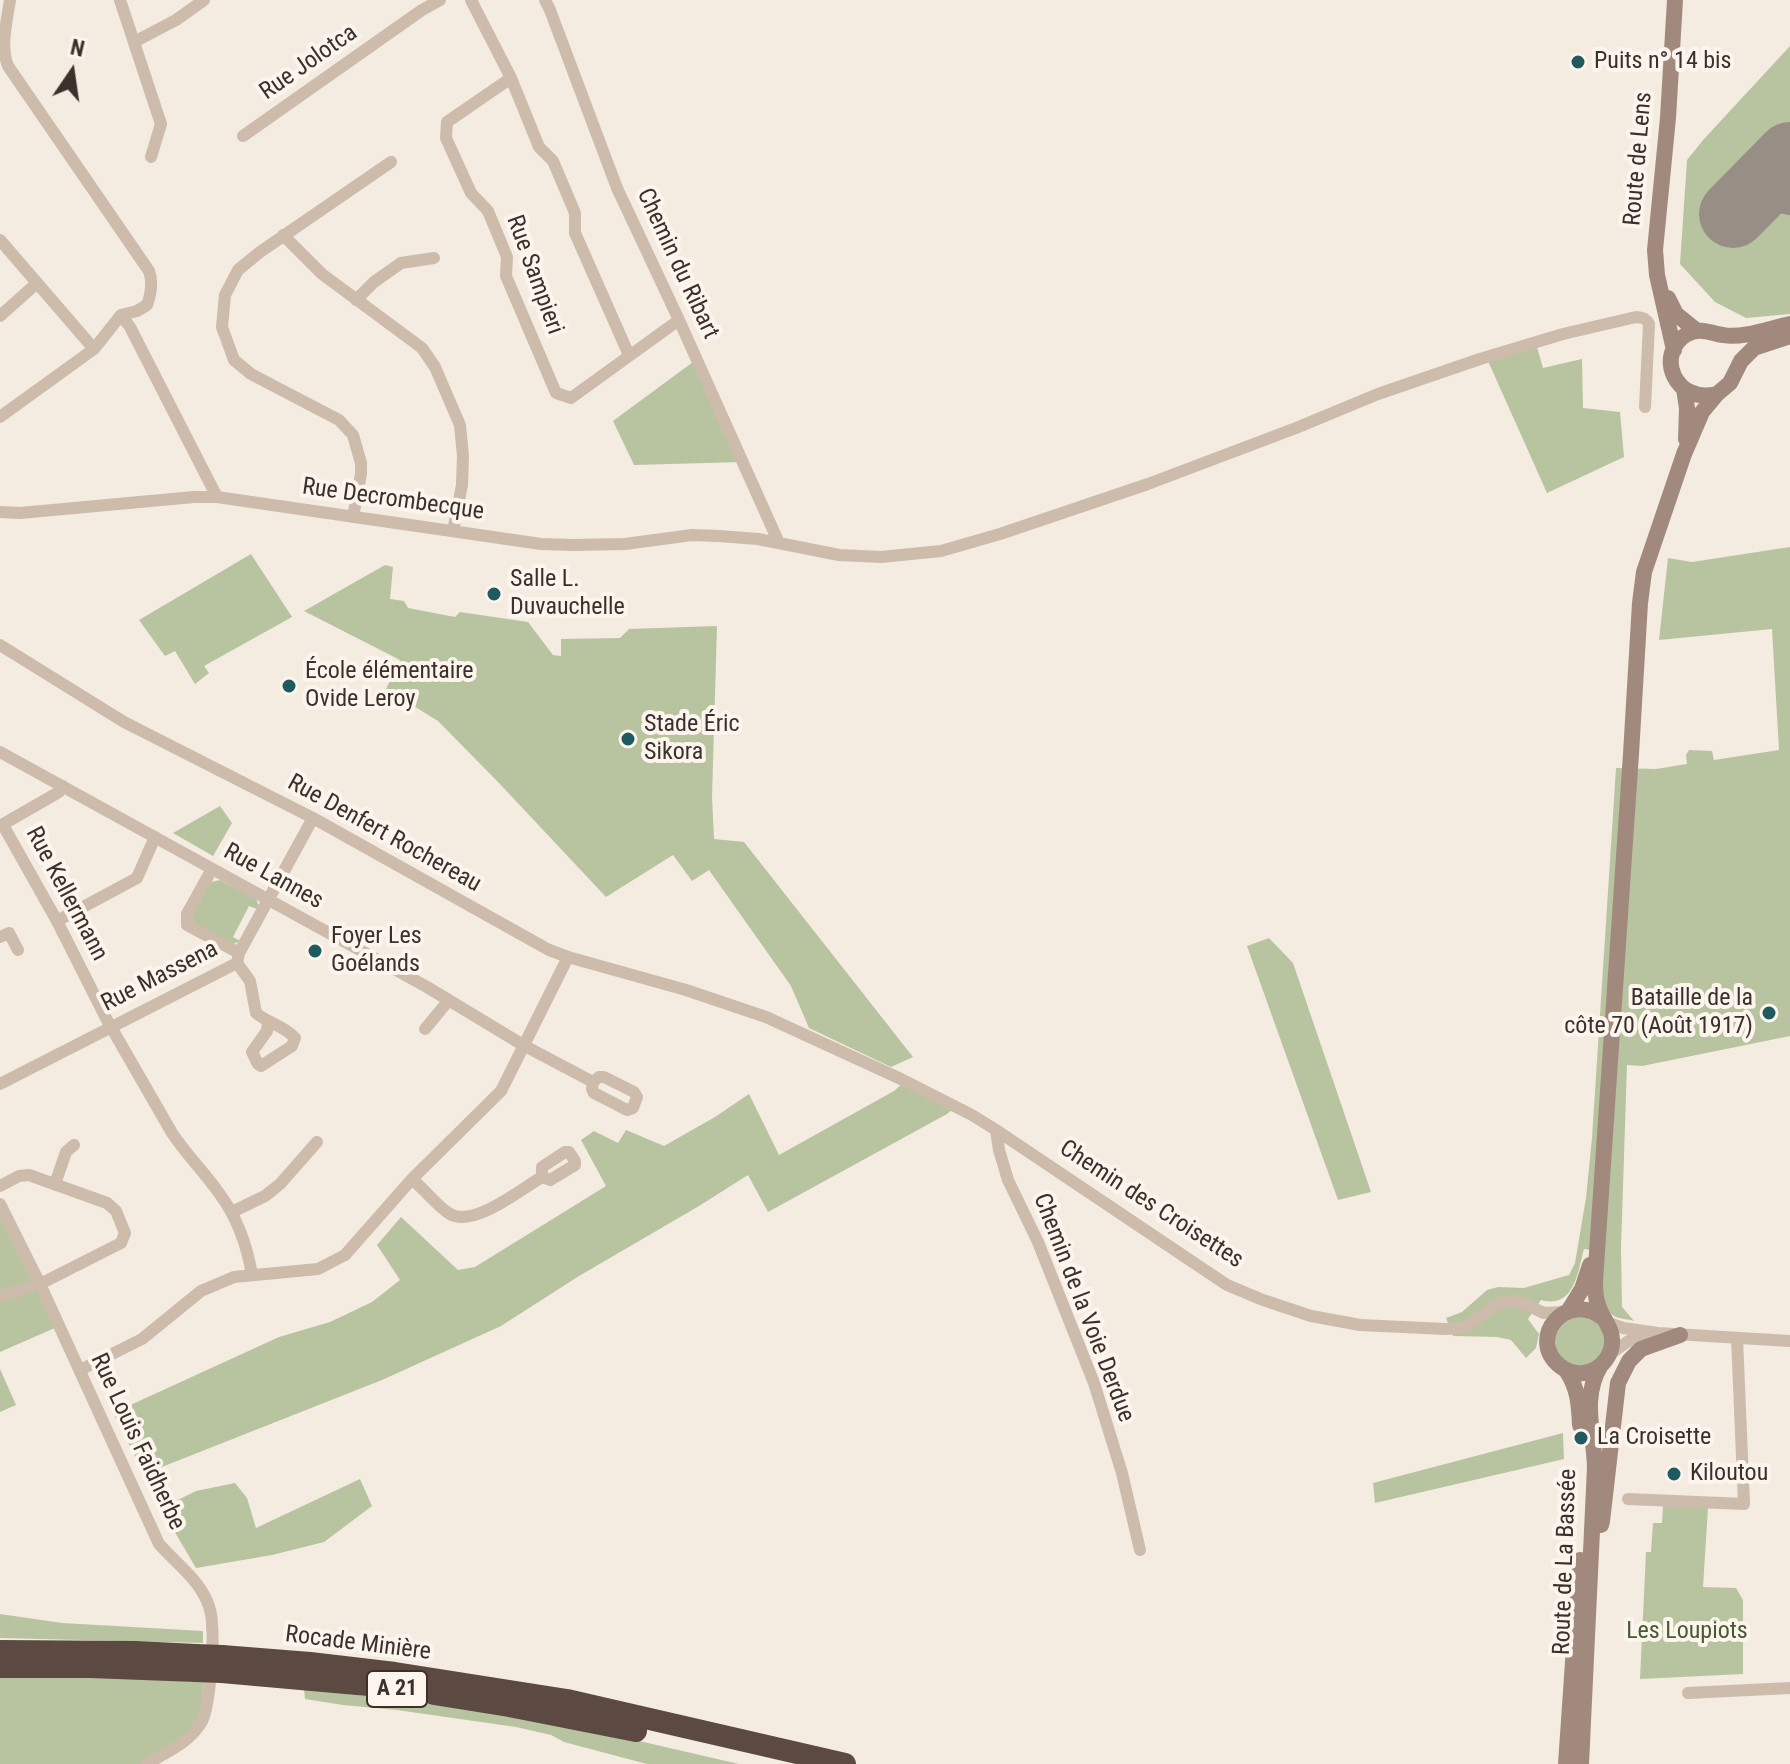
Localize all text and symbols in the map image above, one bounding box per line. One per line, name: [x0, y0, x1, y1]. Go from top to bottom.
street label: Rue Jolotca: [255, 19, 363, 107]
north arrow: [32, 32, 112, 112]
text: N: [68, 34, 87, 62]
place label: Puits n° 14 bis: [1594, 48, 1732, 76]
marker: Puits n° 14 bis: [1569, 53, 1587, 71]
street label: Route de Lens: [1619, 91, 1659, 227]
street label: Chemin du Ribart: [630, 184, 724, 344]
street label: Rue Sampieri: [499, 212, 569, 338]
street label: Rue Decrombecque: [300, 473, 486, 527]
place label: Salle L. Duvauchelle: [510, 566, 625, 622]
marker: Salle L. Duvauchelle: [485, 585, 503, 603]
place label: École élémentaire Ovide Leroy: [305, 658, 474, 714]
marker: École élémentaire Ovide Leroy: [280, 677, 298, 695]
place label: Stade Éric Sikora: [644, 711, 740, 767]
marker: Stade Éric Sikora: [619, 730, 637, 748]
street label: Rue Denfert Rochereau: [282, 769, 486, 899]
street label: Rue Kellermann: [19, 822, 113, 966]
street label: Rue Lannes: [218, 838, 328, 916]
place label: Foyer Les Goélands: [331, 923, 422, 979]
street label: Rue Massena: [97, 935, 223, 1019]
marker: Foyer Les Goélands: [306, 942, 324, 960]
place label: Bataille de la côte 70 (Août 1917): [1564, 985, 1753, 1041]
marker: Bataille de la côte 70 (Août 1917): [1760, 1004, 1778, 1022]
street label: Chemin des Croisettes: [1054, 1135, 1248, 1275]
street label: Chemin de la Voie Derdue: [1026, 1190, 1140, 1426]
street label: Rue Louis Faidherbe: [84, 1349, 190, 1535]
place label: La Croisette: [1597, 1424, 1711, 1452]
marker: La Croisette: [1572, 1429, 1590, 1447]
place label: Kiloutou: [1690, 1460, 1768, 1488]
marker: Kiloutou: [1665, 1465, 1683, 1483]
street label: Route de La Bassée: [1548, 1468, 1584, 1656]
park label: Les Loupiots: [1626, 1618, 1748, 1646]
street label: Rocade Minière: [284, 1621, 432, 1667]
road number: A 21: [367, 1671, 427, 1707]

